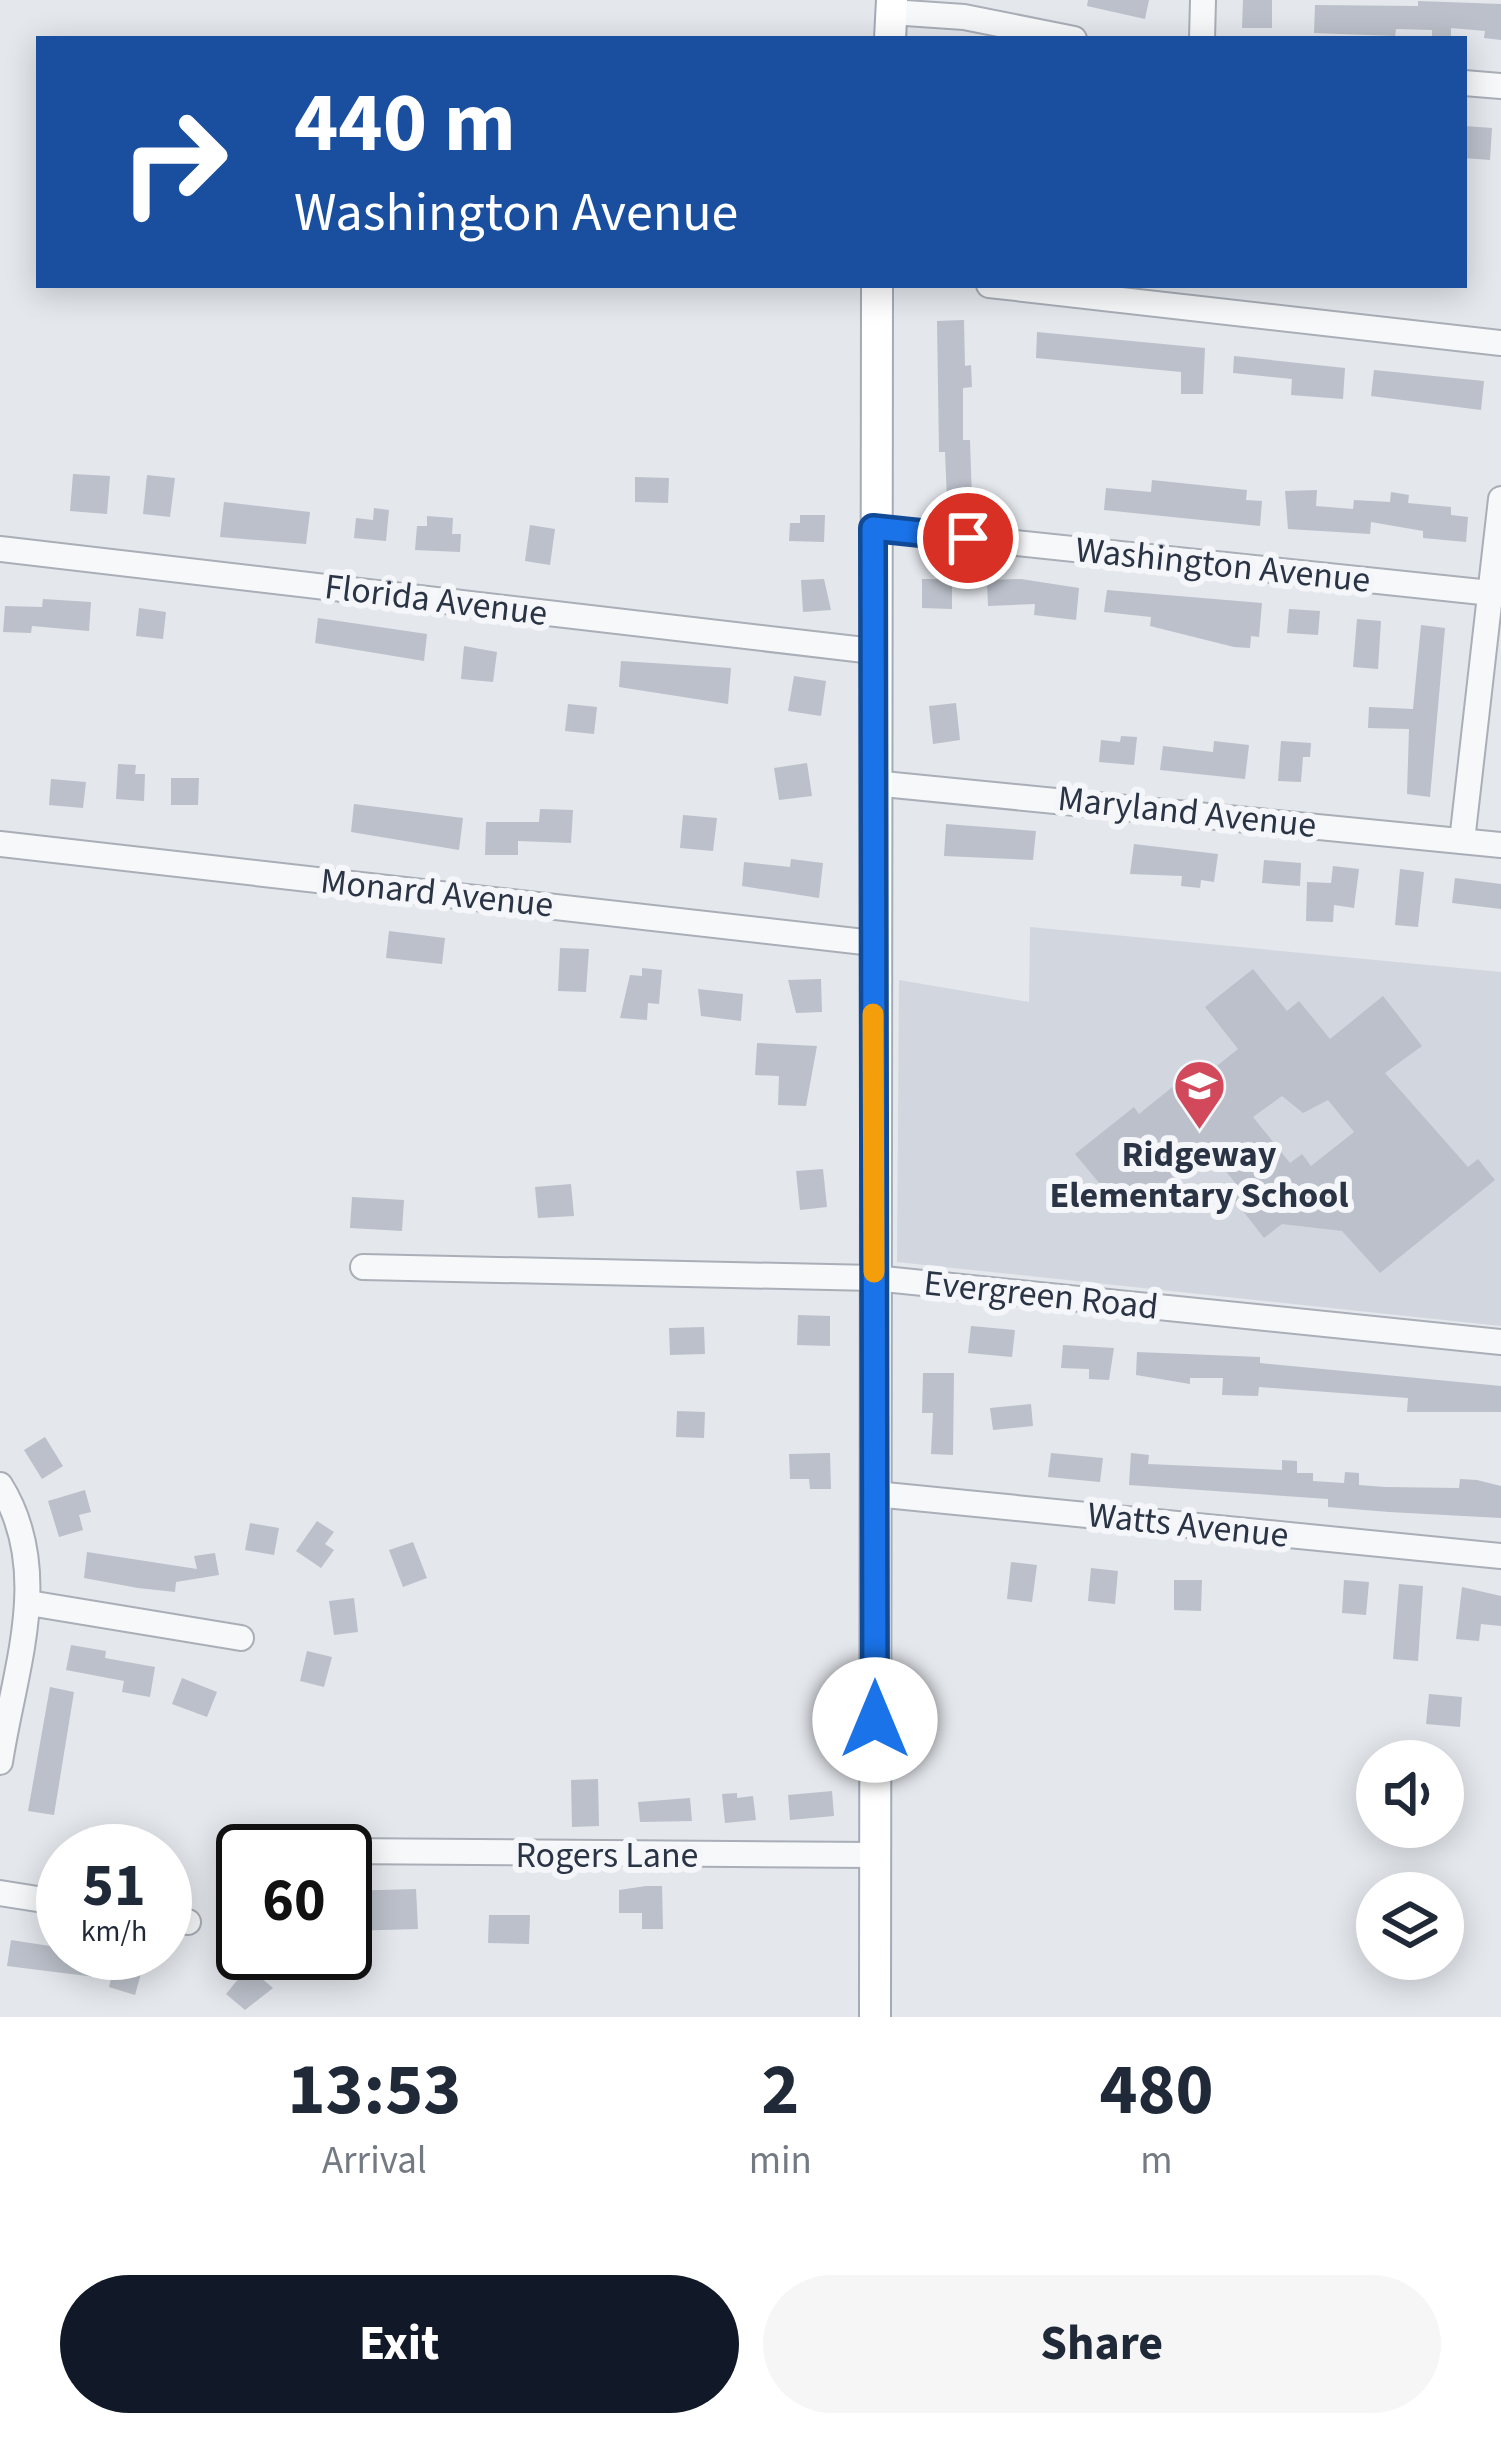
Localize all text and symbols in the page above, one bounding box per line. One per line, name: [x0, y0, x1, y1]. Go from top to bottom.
text: 440 m: [294, 64, 516, 184]
icon: right: [96, 84, 252, 240]
text: Washington Avenue: [294, 175, 738, 252]
pin: [917, 487, 1019, 589]
icon: arrive: [935, 505, 1001, 571]
street label: Washington Avenue: [1073, 524, 1373, 606]
street label: Florida Avenue: [322, 561, 550, 639]
street label: Maryland Avenue: [1055, 773, 1319, 851]
street label: Monard Avenue: [318, 855, 556, 931]
school or university icon: Ridgeway Elementary School: [1171, 1058, 1227, 1132]
place label: Ridgeway Elementary School: [1049, 1129, 1349, 1221]
street label: Evergreen Road: [921, 1257, 1161, 1333]
street label: Watts Avenue: [1085, 1489, 1291, 1561]
position arrow: [812, 1657, 938, 1783]
map controls: [1356, 1740, 1464, 1980]
button: sound: [1356, 1740, 1464, 1848]
speed limit sign: 60: [216, 1824, 372, 1980]
street label: Rogers Lane: [516, 1830, 698, 1881]
text: 51: [82, 1844, 146, 1929]
button: layers: [1356, 1872, 1464, 1980]
text: km/h: [81, 1910, 147, 1953]
text: 13:53: [288, 2039, 461, 2142]
text: 2: [761, 2039, 799, 2142]
text: 480: [1099, 2039, 1214, 2142]
text: Arrival: [322, 2133, 427, 2189]
text: min: [749, 2133, 812, 2189]
text: m: [1140, 2133, 1173, 2189]
button: Exit: [60, 2275, 739, 2413]
button: Share: [763, 2275, 1441, 2413]

